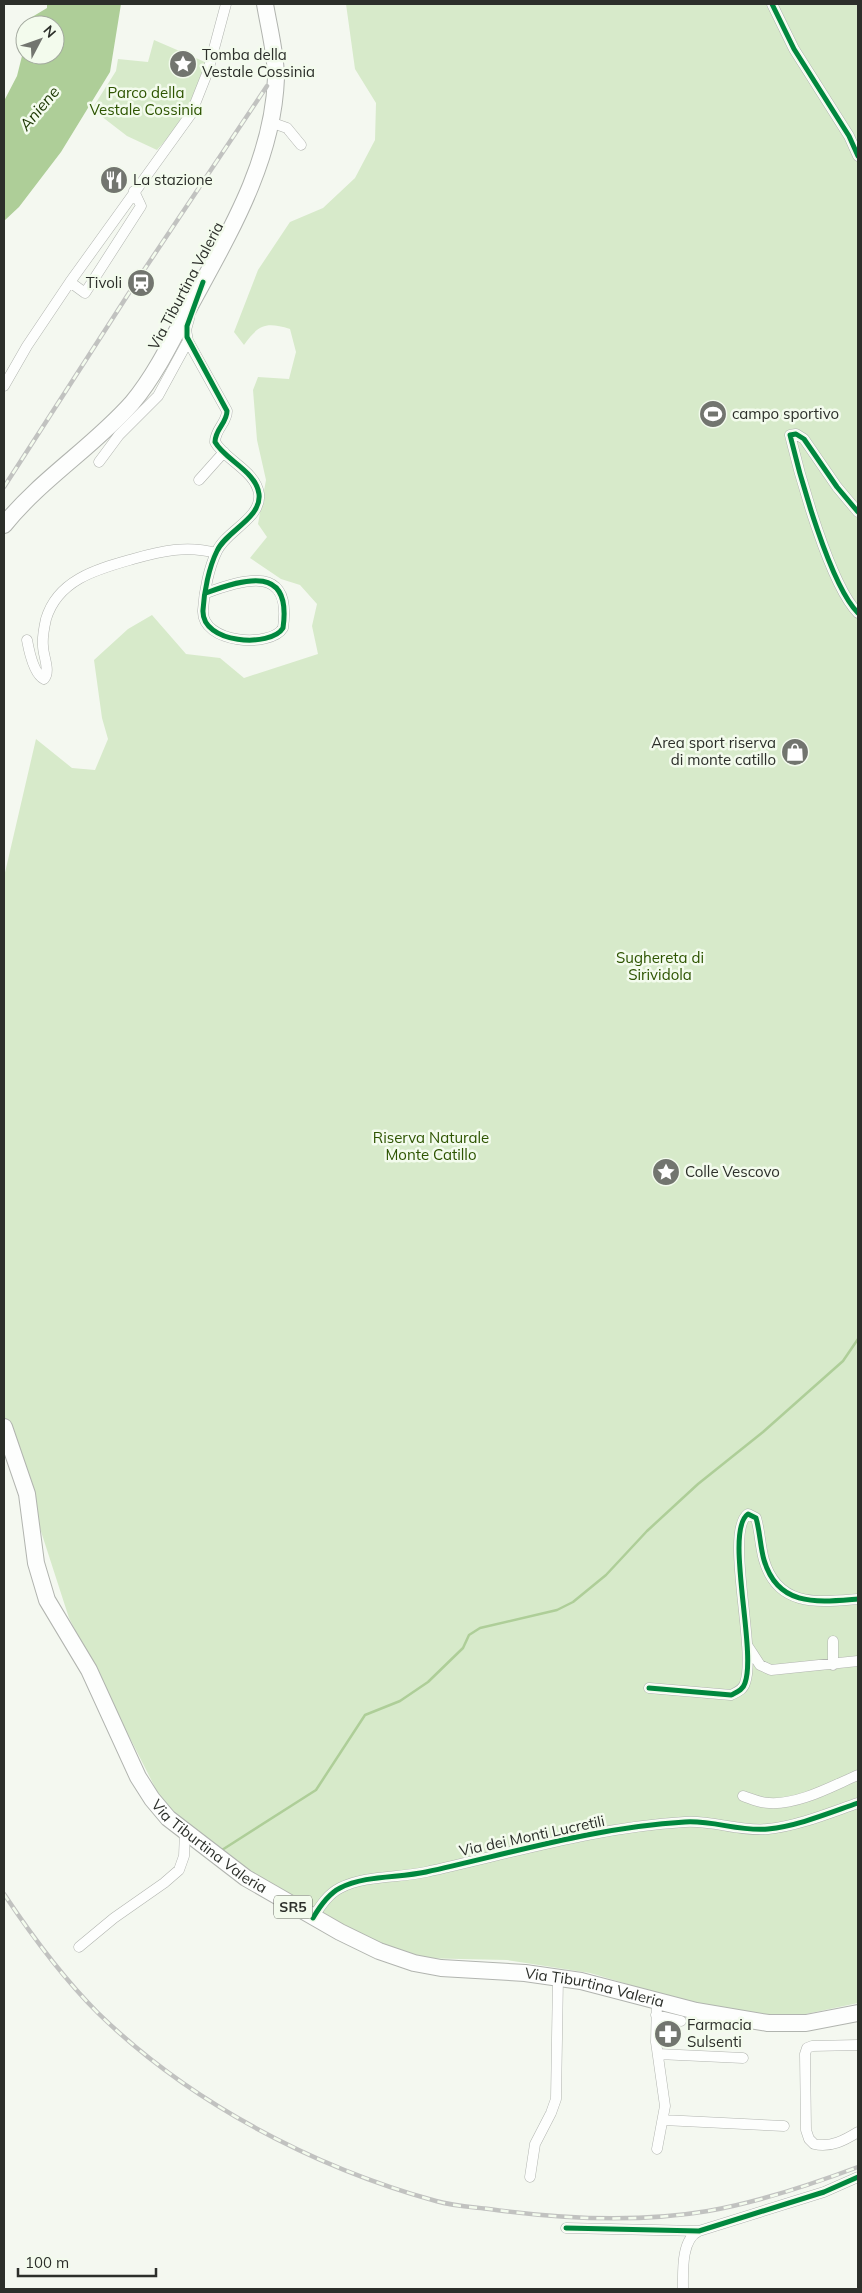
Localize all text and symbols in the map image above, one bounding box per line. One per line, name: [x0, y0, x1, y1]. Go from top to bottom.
north arrow: [15, 15, 65, 65]
text: N: [40, 22, 60, 41]
place label: Tomba della Vestale Cossinia: [202, 45, 315, 81]
place icon: Tomba della Vestale Cossinia: [168, 49, 198, 79]
water label: Aniene: [14, 82, 63, 135]
park label: Parco della Vestale Cossinia: [89, 83, 203, 119]
restaurant icon: La stazione: [99, 165, 129, 195]
place label: La stazione: [133, 170, 213, 189]
street label: Via Tiburtina Valeria: [144, 219, 227, 353]
station icon: Tivoli: [126, 268, 156, 298]
place label: Tivoli: [86, 273, 122, 292]
sports icon: campo sportivo: [698, 399, 728, 429]
place label: campo sportivo: [732, 404, 839, 423]
place label: Area sport riserva di monte catillo: [651, 733, 776, 769]
shop icon: Area sport riserva di monte catillo: [780, 737, 810, 767]
park label: Sughereta di Sirividola: [616, 948, 704, 984]
park label: Riserva Naturale Monte Catillo: [373, 1128, 489, 1164]
place icon: Colle Vescovo: [651, 1157, 681, 1187]
place label: Colle Vescovo: [685, 1162, 780, 1181]
street label: Via Tiburtina Valeria: [147, 1795, 270, 1897]
street label: Via dei Monti Lucretili: [457, 1811, 606, 1860]
road number: SR5: [274, 1895, 312, 1918]
street label: Via Tiburtina Valeria: [524, 1963, 666, 2011]
place label: Farmacia Sulsenti: [687, 2015, 752, 2051]
pharmacy icon: Farmacia Sulsenti: [653, 2019, 683, 2049]
scale bar: [18, 2246, 155, 2278]
text: 100 m: [25, 2253, 69, 2272]

